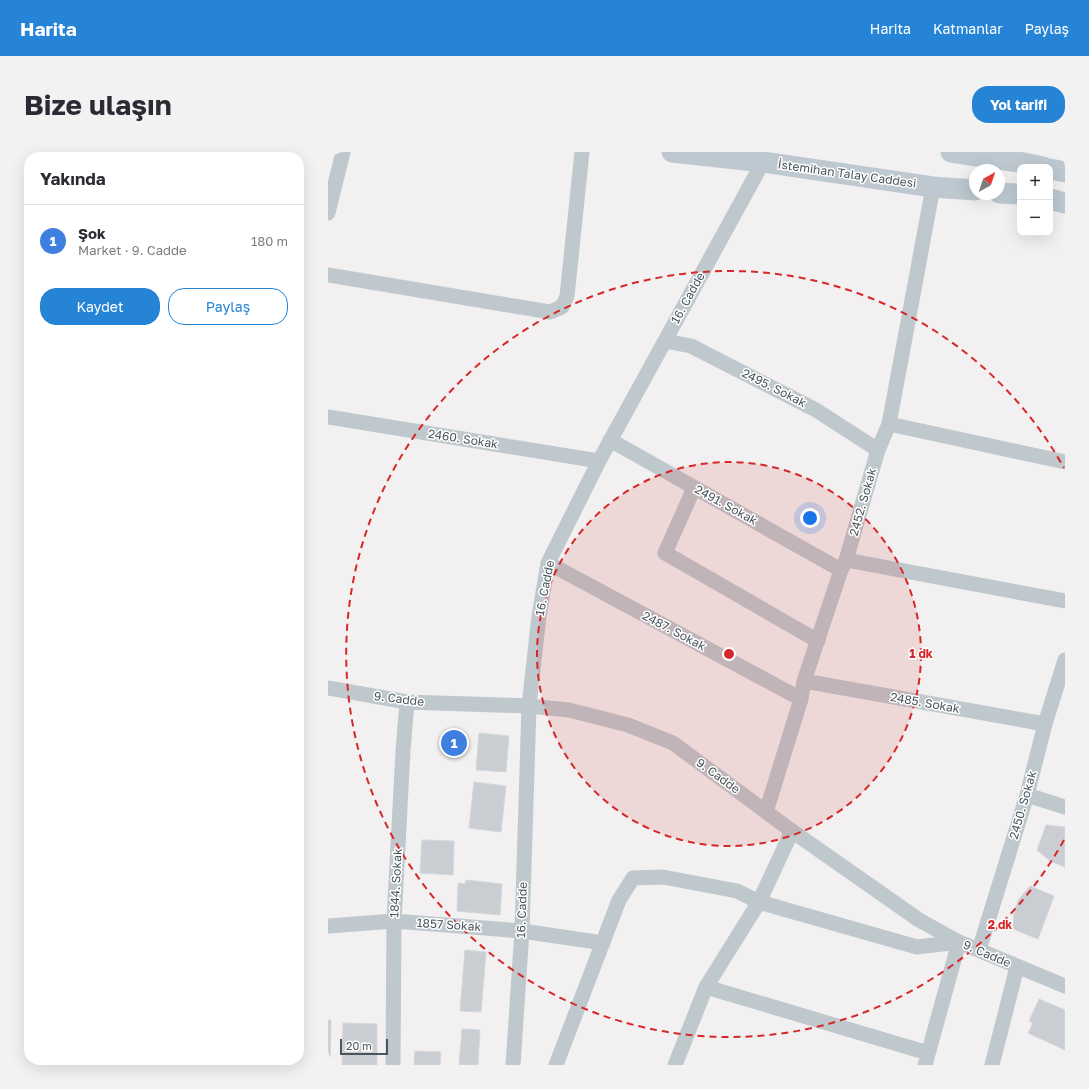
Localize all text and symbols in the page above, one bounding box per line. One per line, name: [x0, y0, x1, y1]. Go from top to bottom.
text: Harita: [20, 17, 77, 40]
text: Harita: [870, 20, 911, 37]
text: Katmanlar: [933, 20, 1003, 37]
text: Paylaş: [1025, 20, 1069, 37]
button: Yol tarifi: [972, 86, 1065, 123]
text: Bize ulaşın: [24, 88, 172, 121]
street label: İstemihan Talay Caddesi: [777, 156, 917, 191]
north arrow: [969, 164, 1005, 200]
map controls: [1017, 164, 1053, 236]
button: +: [1017, 164, 1053, 200]
text: Yakında: [40, 168, 106, 189]
button: −: [1017, 200, 1053, 236]
text: Şok: [78, 224, 106, 242]
text: 1: [50, 233, 56, 249]
text: 180 m: [251, 233, 288, 249]
text: Market · 9. Cadde: [78, 242, 187, 258]
street label: 16. Cadde: [667, 269, 708, 326]
button: Kaydet: [40, 288, 160, 325]
button: Paylaş: [168, 288, 288, 325]
street label: 2495. Sokak: [740, 365, 809, 410]
street label: 2460. Sokak: [427, 426, 499, 451]
street label: 2452. Sokak: [846, 466, 879, 538]
street label: 2491. Sokak: [692, 481, 760, 528]
your location: [800, 508, 820, 528]
street label: 16. Cadde: [532, 559, 557, 617]
street label: 2487. Sokak: [640, 608, 709, 654]
text: 1 dk: [909, 646, 933, 661]
centre of rings: [722, 647, 736, 661]
street label: 9. Cadde: [373, 688, 425, 709]
street label: 2485. Sokak: [889, 689, 961, 716]
pin: 1: [441, 728, 467, 758]
street label: 9. Cadde: [693, 755, 743, 797]
street label: 2450. Sokak: [1006, 769, 1039, 841]
street label: 1844. Sokak: [386, 848, 405, 918]
street label: 16. Cadde: [513, 882, 530, 938]
street label: 1857 Sokak: [416, 915, 482, 934]
text: 2 dk: [988, 917, 1012, 932]
street label: 9. Cadde: [961, 937, 1013, 970]
scale bar: [340, 1037, 388, 1056]
text: 20 m: [346, 1039, 372, 1052]

